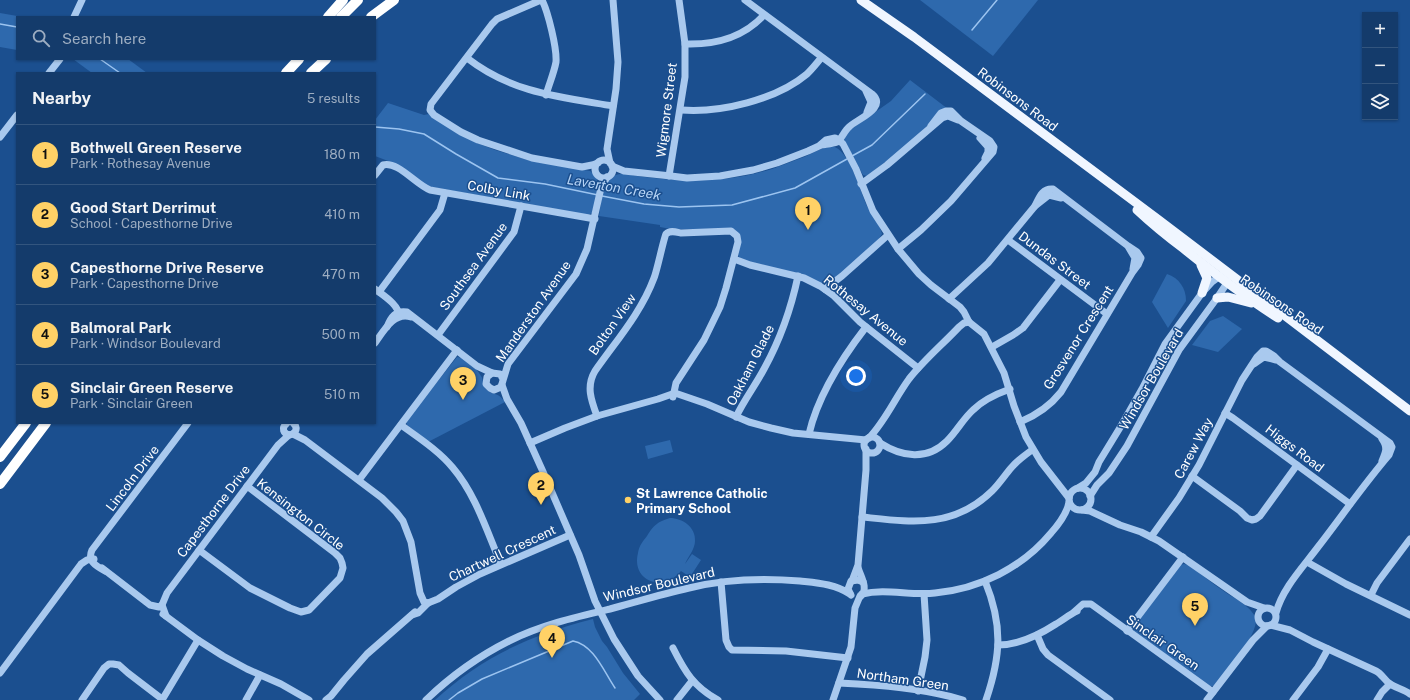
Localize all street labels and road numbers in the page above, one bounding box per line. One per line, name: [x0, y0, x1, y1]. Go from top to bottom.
street label: Wigmore Street: [653, 62, 680, 158]
street label: Robinsons Road: [975, 64, 1061, 134]
street label: Colby Link: [466, 178, 531, 203]
street label: Southsea Avenue: [436, 219, 510, 313]
street label: Dundas Street: [1016, 228, 1094, 292]
street label: Manderston Avenue: [493, 258, 574, 365]
street label: Robinsons Road: [1238, 271, 1326, 338]
street label: Rothesay Avenue: [821, 272, 911, 349]
street label: Grosvenor Crescent: [1040, 283, 1117, 392]
street label: Bolton View: [586, 291, 639, 358]
street label: Oakham Glade: [724, 322, 777, 408]
street label: Windsor Boulevard: [1116, 326, 1186, 432]
street label: Carew Way: [1171, 415, 1216, 481]
street label: Higgs Road: [1262, 422, 1327, 475]
street label: Lincoln Drive: [103, 443, 162, 514]
street label: Capesthorne Drive: [174, 462, 253, 560]
street label: Kensington Circle: [254, 476, 347, 553]
street label: Chartwell Crescent: [446, 522, 558, 585]
street label: Windsor Boulevard: [602, 564, 716, 605]
street label: Sinclair Green: [1123, 612, 1202, 673]
street label: Northam Green: [856, 666, 950, 693]

